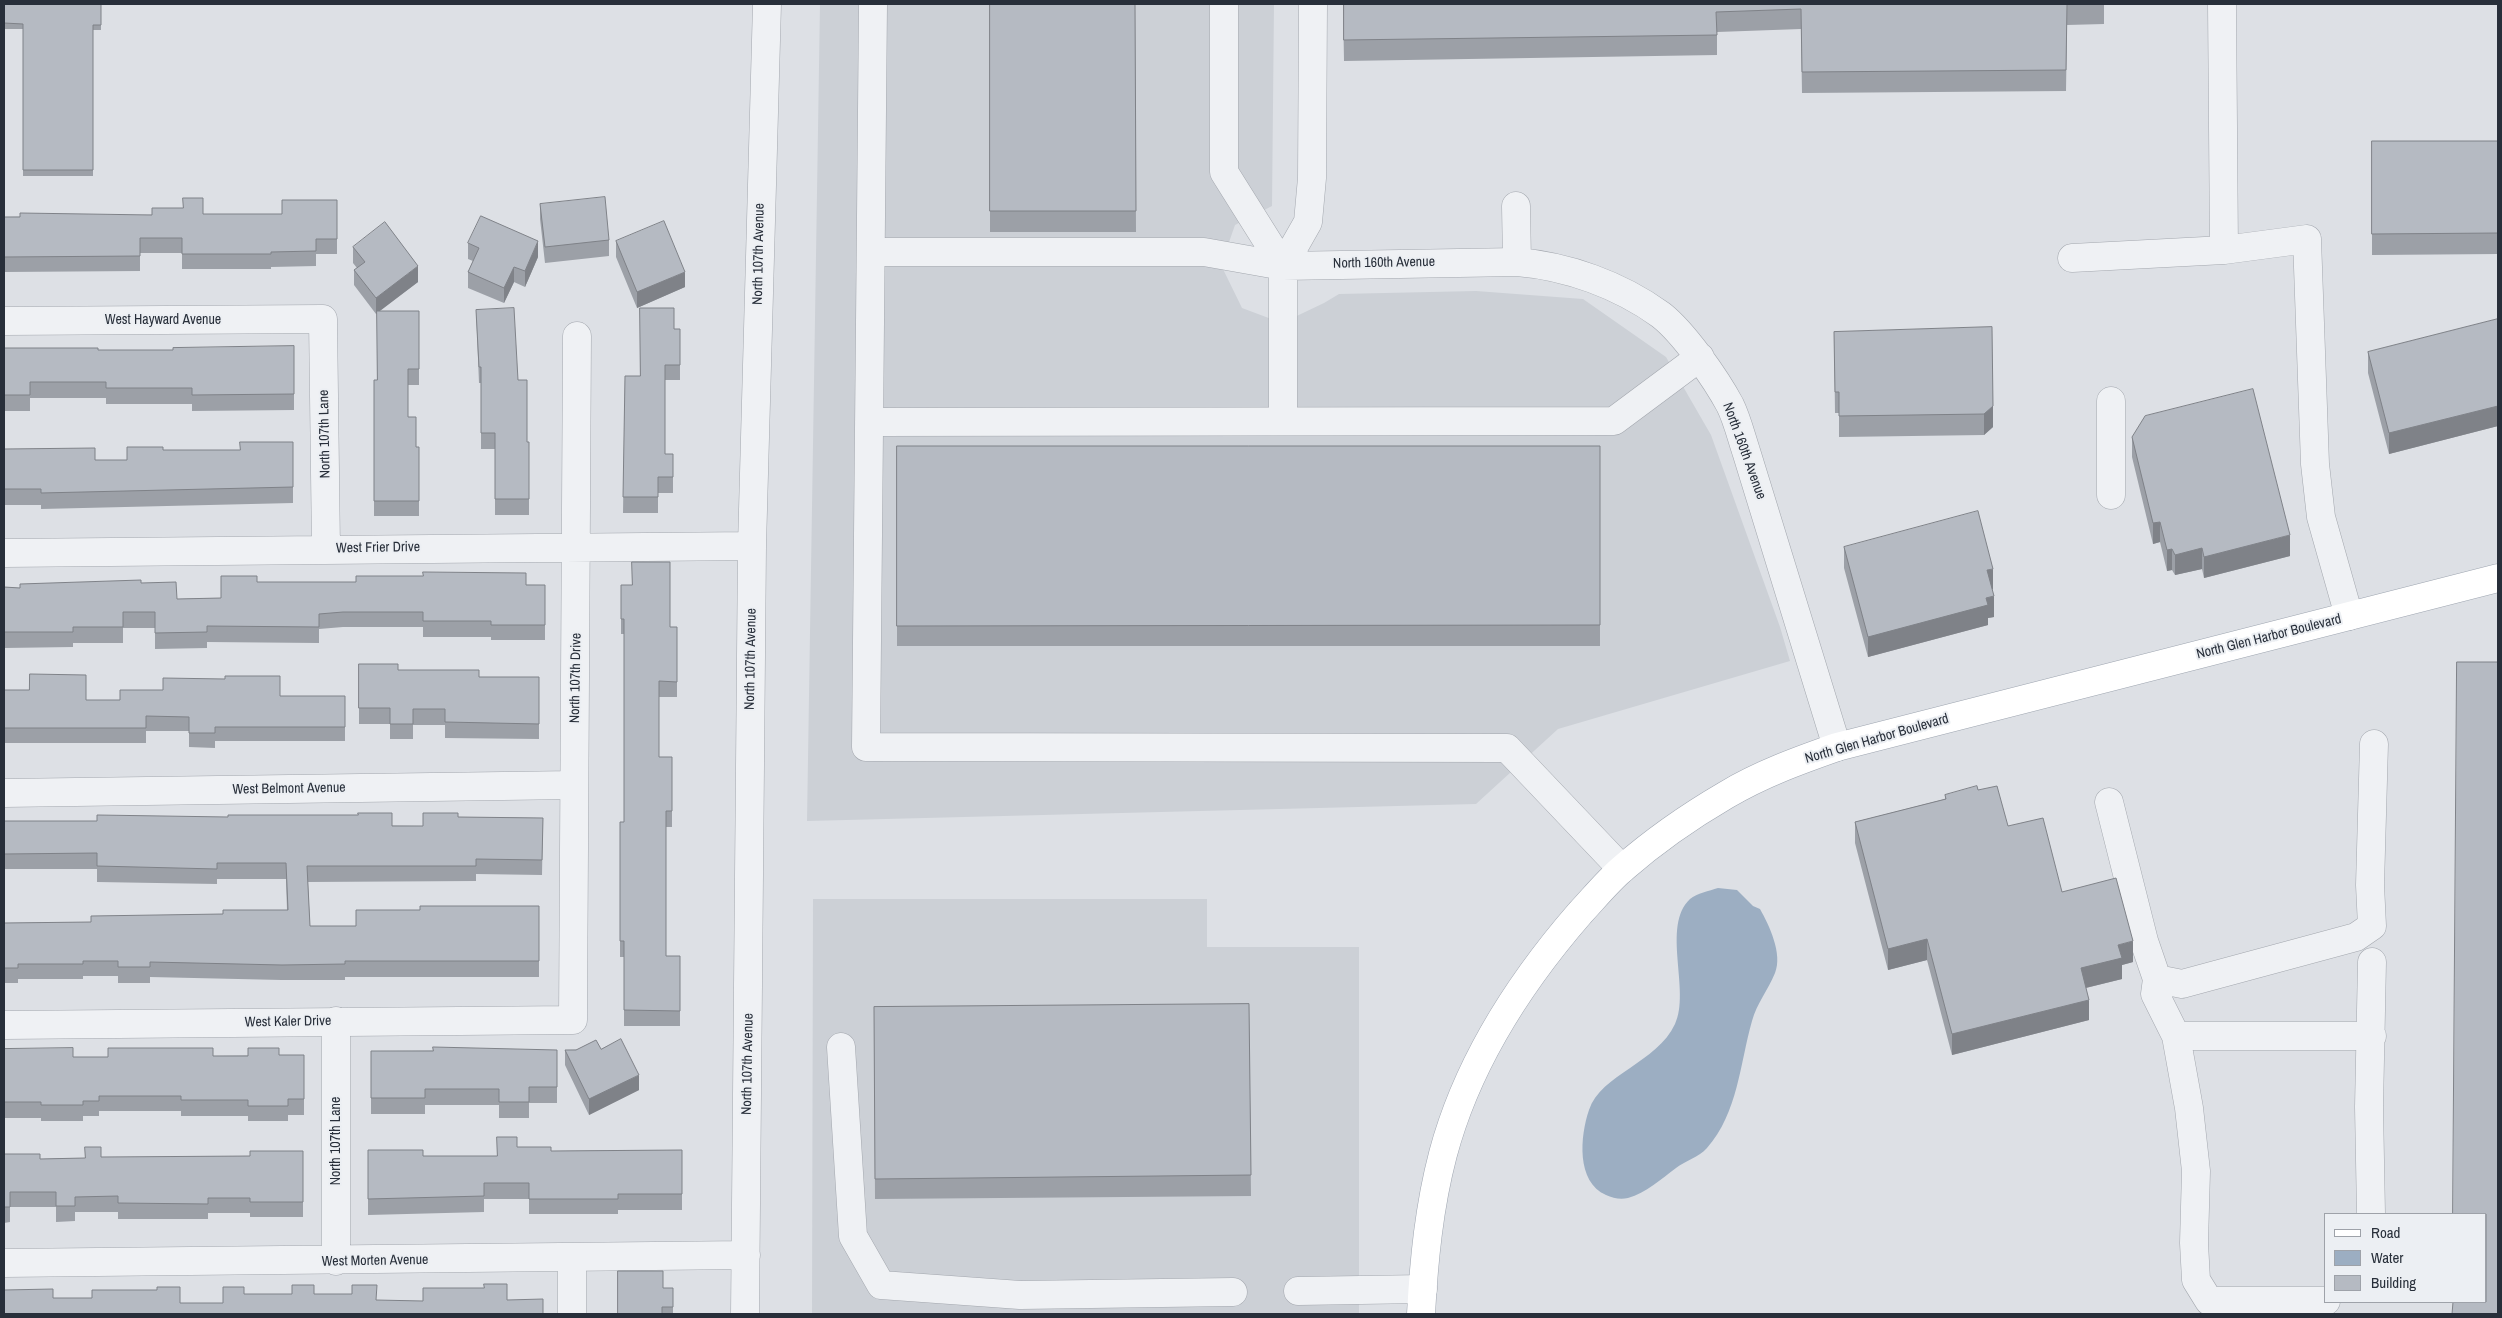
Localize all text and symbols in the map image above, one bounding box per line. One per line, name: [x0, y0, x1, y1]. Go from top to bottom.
street label: North 107th Avenue: [750, 203, 768, 305]
street label: North 160th Avenue: [1333, 254, 1435, 272]
street label: West Hayward Avenue: [105, 312, 221, 328]
street label: North 107th Lane: [316, 390, 334, 478]
street label: North 160th Avenue: [1719, 400, 1769, 502]
street label: West Frier Drive: [336, 539, 420, 557]
street label: North 107th Avenue: [742, 608, 760, 710]
street label: North Glen Harbor Boulevard: [2195, 611, 2343, 663]
street label: North 107th Drive: [567, 633, 585, 723]
street label: North Glen Harbor Boulevard: [1803, 710, 1951, 768]
street label: West Belmont Avenue: [232, 780, 346, 798]
street label: West Kaler Drive: [245, 1013, 331, 1031]
street label: North 107th Avenue: [739, 1013, 757, 1115]
street label: North 107th Lane: [328, 1097, 344, 1185]
legend: [2324, 1213, 2487, 1303]
text: Road: [2371, 1222, 2400, 1243]
text: Water: [2371, 1247, 2403, 1268]
street label: West Morten Avenue: [321, 1252, 429, 1270]
text: Building: [2371, 1272, 2416, 1293]

